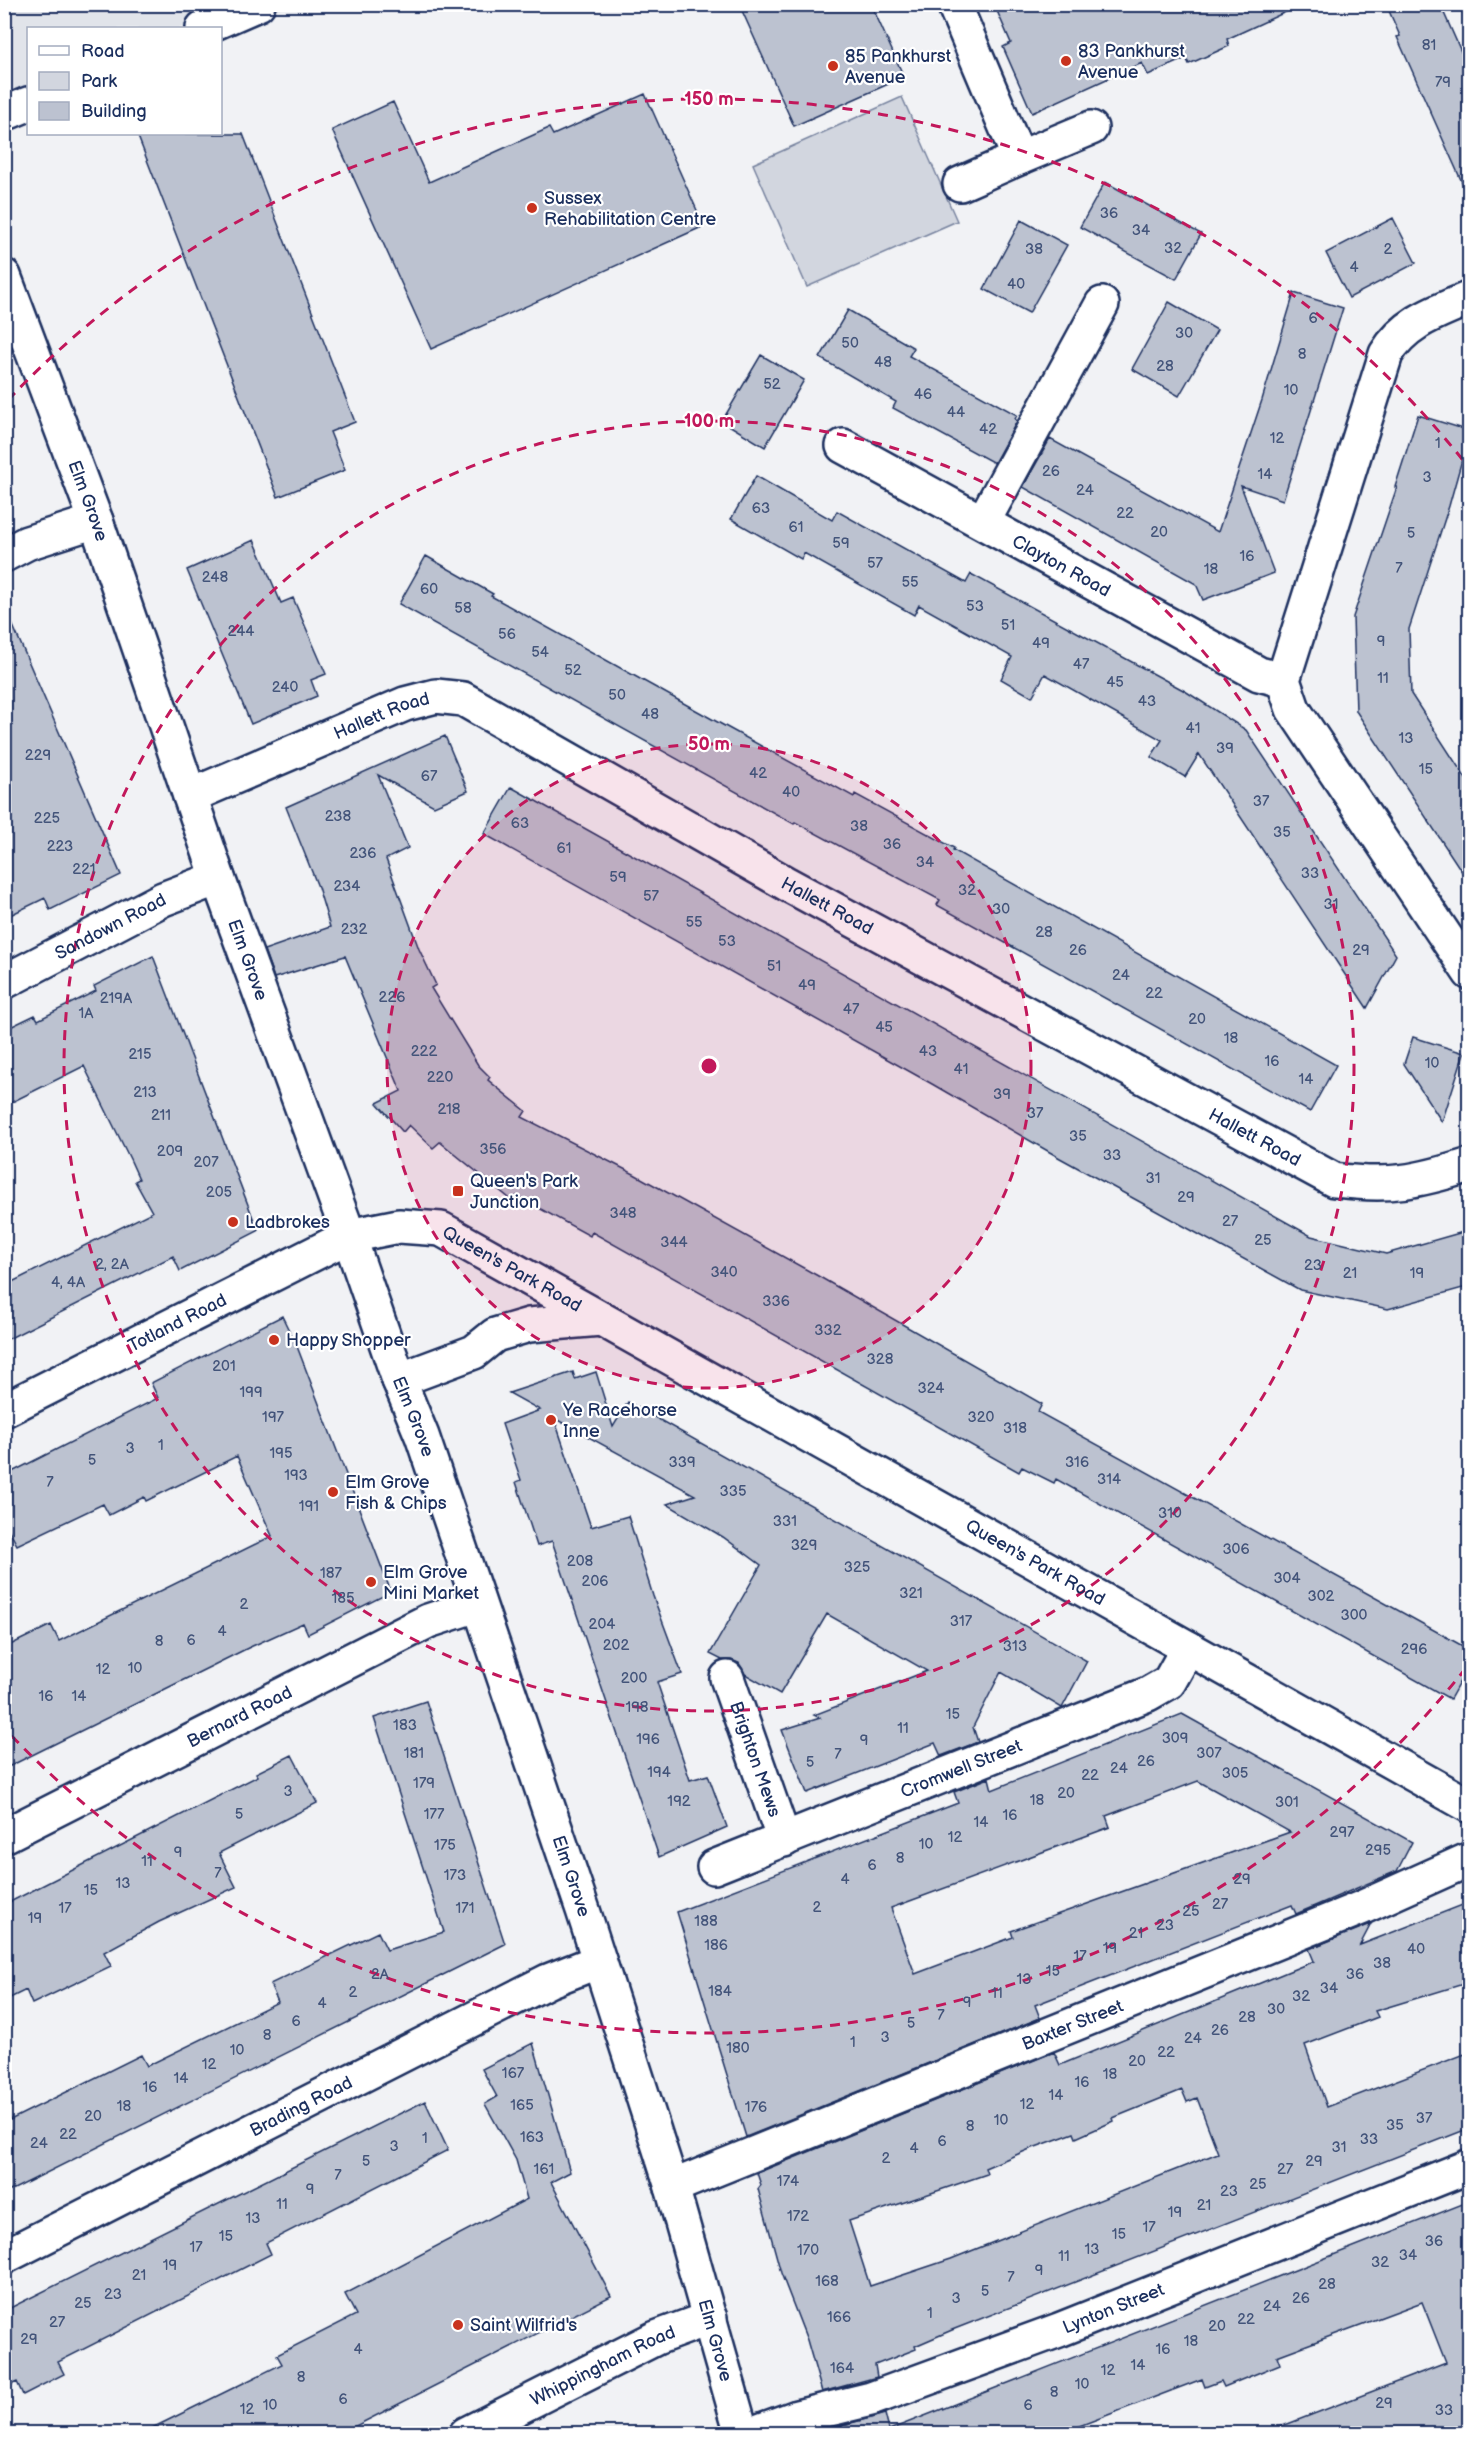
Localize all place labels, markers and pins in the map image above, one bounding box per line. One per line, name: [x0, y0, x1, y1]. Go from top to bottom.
place label: 83 Pankhurst Avenue: [1078, 41, 1185, 83]
place label: 85 Pankhurst Avenue: [845, 46, 952, 88]
marker: 83 Pankhurst Avenue: [1059, 54, 1073, 68]
marker: 85 Pankhurst Avenue: [826, 59, 840, 73]
place label: Sussex Rehabilitation Centre: [544, 188, 717, 230]
marker: Sussex Rehabilitation Centre: [525, 201, 539, 215]
centre of rings: [699, 1056, 719, 1076]
place label: Queen's Park Junction: [470, 1171, 578, 1213]
marker: Queen's Park Junction: [451, 1184, 465, 1198]
place label: Ladbrokes: [245, 1212, 330, 1233]
marker: Ladbrokes: [226, 1215, 240, 1229]
place label: Happy Shopper: [286, 1330, 411, 1351]
marker: Happy Shopper: [267, 1333, 281, 1347]
place label: Ye Racehorse Inne: [562, 1400, 677, 1442]
marker: Ye Racehorse Inne: [544, 1413, 558, 1427]
place label: Elm Grove Fish & Chips: [345, 1472, 447, 1514]
marker: Elm Grove Fish & Chips: [326, 1485, 340, 1499]
place label: Elm Grove Mini Market: [383, 1562, 479, 1604]
marker: Elm Grove Mini Market: [364, 1575, 378, 1589]
place label: Saint Wilfrid's: [470, 2315, 577, 2336]
marker: Saint Wilfrid's: [451, 2318, 465, 2332]

